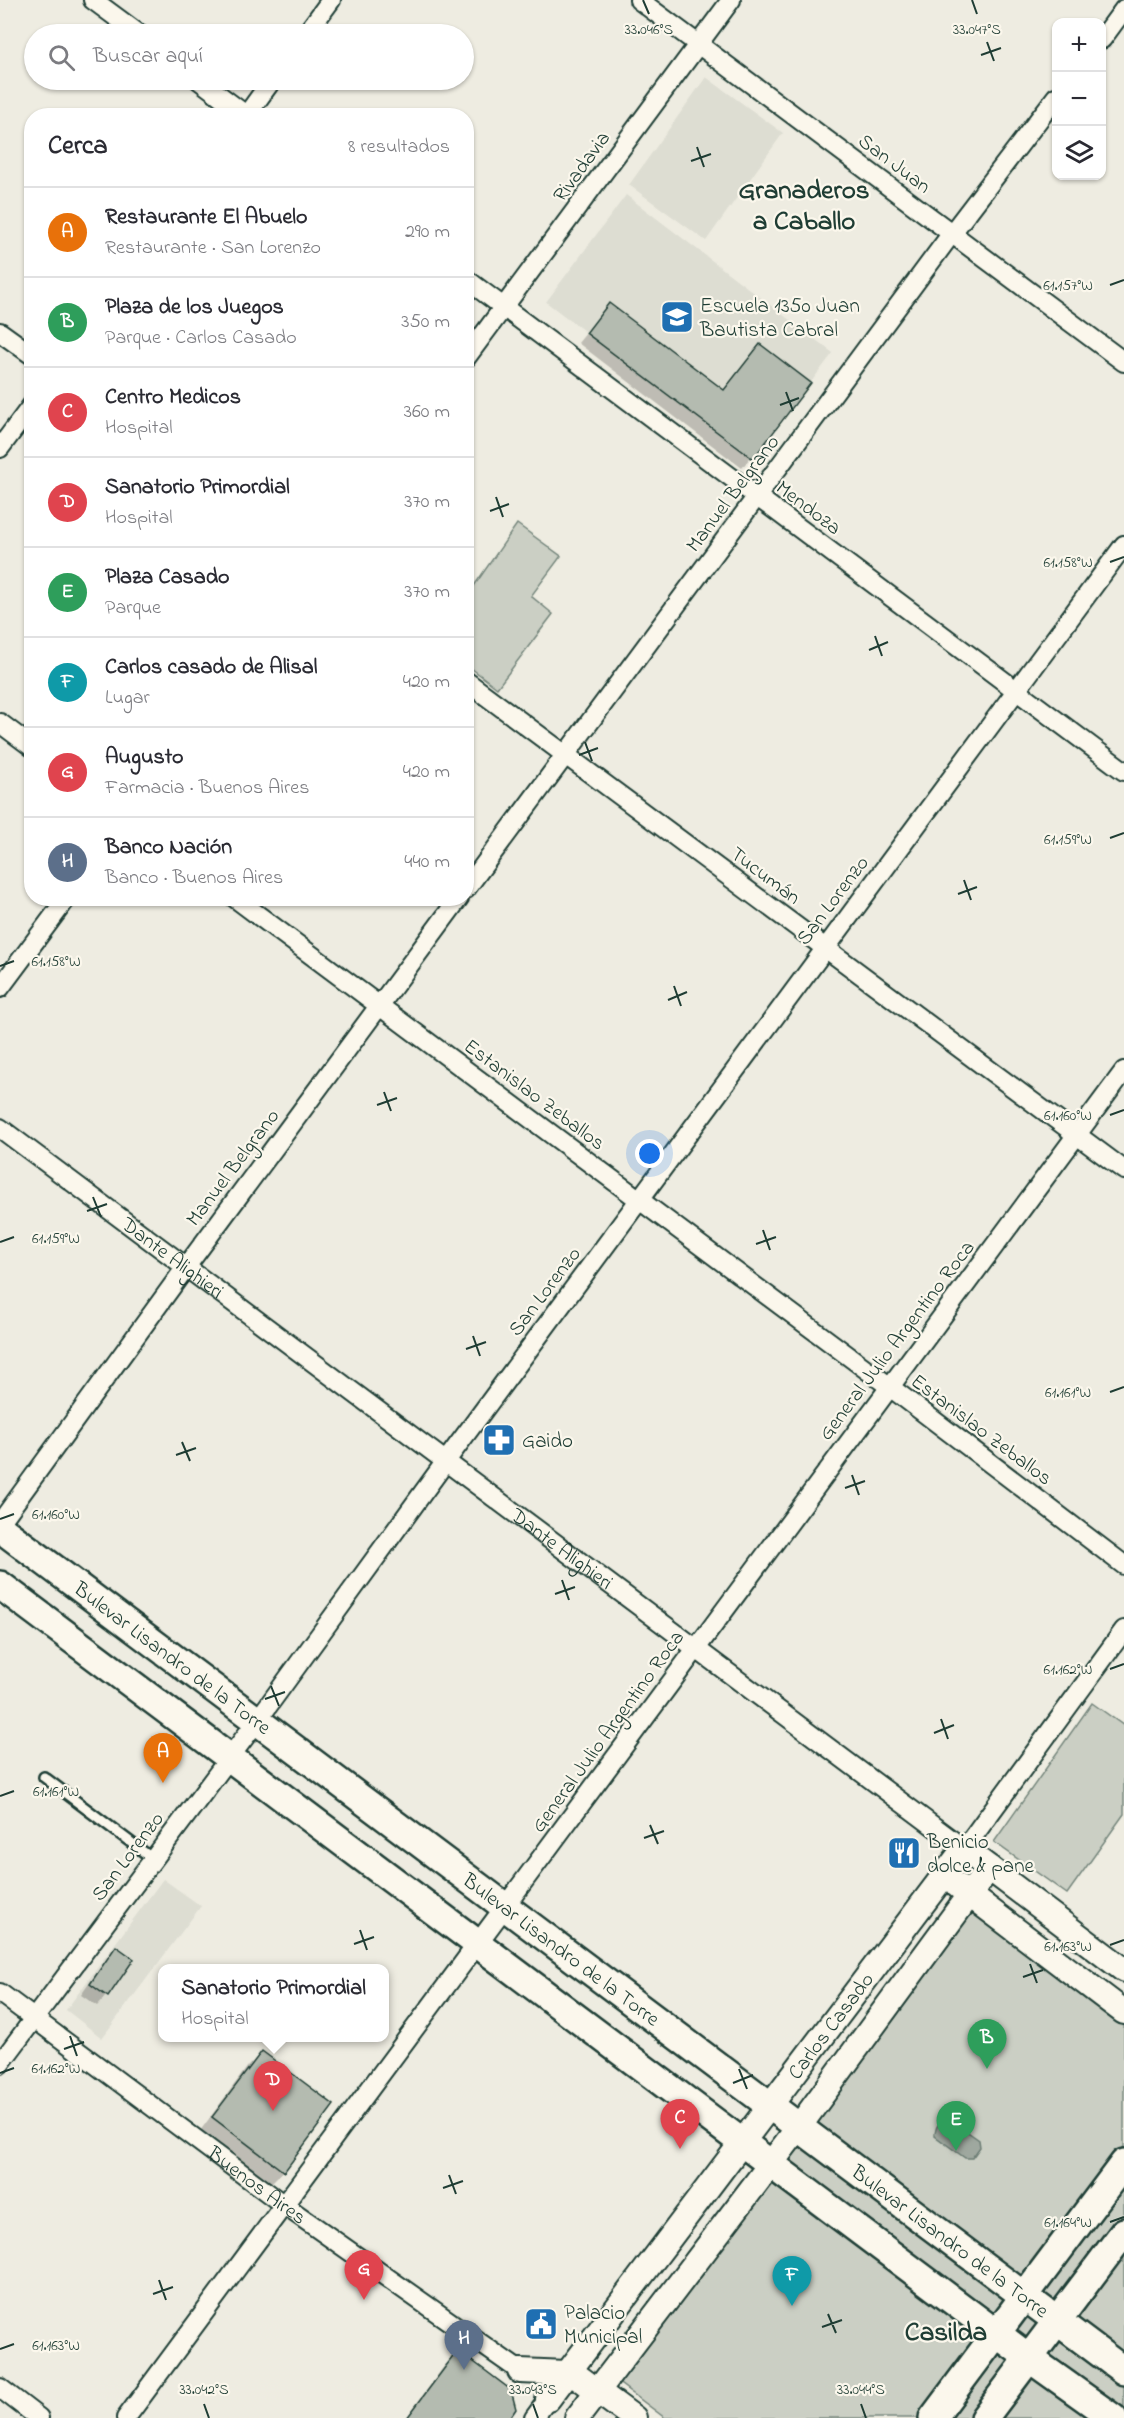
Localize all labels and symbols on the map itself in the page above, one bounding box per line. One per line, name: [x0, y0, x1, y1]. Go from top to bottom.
text: 33.046°S: [625, 19, 674, 41]
text: 33.047°S: [953, 19, 1001, 41]
street label: Rivadavia: [547, 126, 619, 209]
street label: San Juan: [851, 127, 936, 202]
district label: Granaderos a Caballo: [738, 172, 870, 242]
text: 61.157°W: [1043, 275, 1093, 297]
place label: Escuela 1350 Juan Bautista Cabral: [699, 292, 860, 346]
school or university icon: Escuela 1350 Juan Bautista Cabral: [659, 299, 695, 335]
street label: Manuel Belgrano: [679, 429, 789, 560]
street label: Mendoza: [769, 474, 847, 543]
text: 61.158°W: [1043, 552, 1093, 574]
text: 61.159°W: [1044, 829, 1092, 851]
street label: Tucumán: [723, 840, 806, 913]
street label: San Lorenzo: [790, 850, 877, 952]
text: 61.158°W: [31, 951, 81, 973]
street label: Estanislao Zeballos: [457, 1032, 611, 1159]
street label: Manuel Belgrano: [179, 1103, 289, 1234]
text: 61.160°W: [1044, 1105, 1092, 1127]
your location: [635, 1139, 664, 1168]
street label: Dante Alighieri: [113, 1210, 229, 1307]
text: 61.159°W: [32, 1228, 80, 1250]
street label: General Julio Argentino Roca: [812, 1235, 985, 1449]
street label: San Lorenzo: [502, 1241, 589, 1343]
street label: Estanislao Zeballos: [904, 1367, 1058, 1494]
text: 61.161°W: [1045, 1382, 1091, 1404]
pharmacy icon: Gaido: [481, 1422, 517, 1458]
place label: Gaido: [522, 1427, 573, 1457]
street label: Dante Alighieri: [503, 1501, 618, 1598]
text: 61.160°W: [32, 1504, 80, 1526]
street label: Bulevar Lisandro de la Torre: [66, 1575, 277, 1744]
street label: General Julio Argentino Roca: [525, 1625, 694, 1841]
text: 61.162°W: [1044, 1659, 1092, 1681]
pin: A: [144, 1734, 182, 1783]
text: 61.161°W: [33, 1781, 79, 1803]
street label: San Lorenzo: [85, 1806, 172, 1908]
place label: Benicio dolce & pane: [926, 1828, 1035, 1882]
restaurant icon: Benicio dolce & pane: [886, 1835, 922, 1871]
street label: Bulevar Lisandro de la Torre: [455, 1866, 666, 2035]
text: 61.163°W: [1044, 1936, 1092, 1958]
street label: Carlos Casado: [782, 1967, 882, 2087]
pin: B: [968, 2020, 1006, 2069]
text: 61.162°W: [32, 2058, 80, 2080]
pin: D: [254, 2062, 292, 2111]
pin: C: [660, 2100, 700, 2149]
pin: E: [936, 2102, 976, 2151]
street label: Buenos Aires: [200, 2139, 312, 2233]
street label: Bulevar Lisandro de la Torre: [843, 2158, 1055, 2327]
text: 61.164°W: [1044, 2212, 1092, 2234]
pin: G: [344, 2250, 384, 2300]
pin: F: [772, 2256, 812, 2306]
place label: Palacio Municipal: [564, 2299, 642, 2353]
public building icon: Palacio Municipal: [523, 2306, 559, 2342]
district label: Casilda: [905, 2314, 987, 2353]
pin: H: [444, 2320, 484, 2370]
text: 61.163°W: [32, 2335, 80, 2357]
text: 33.042°S: [179, 2379, 229, 2401]
text: 33.043°S: [509, 2379, 557, 2401]
text: 33.044°S: [837, 2379, 885, 2401]

